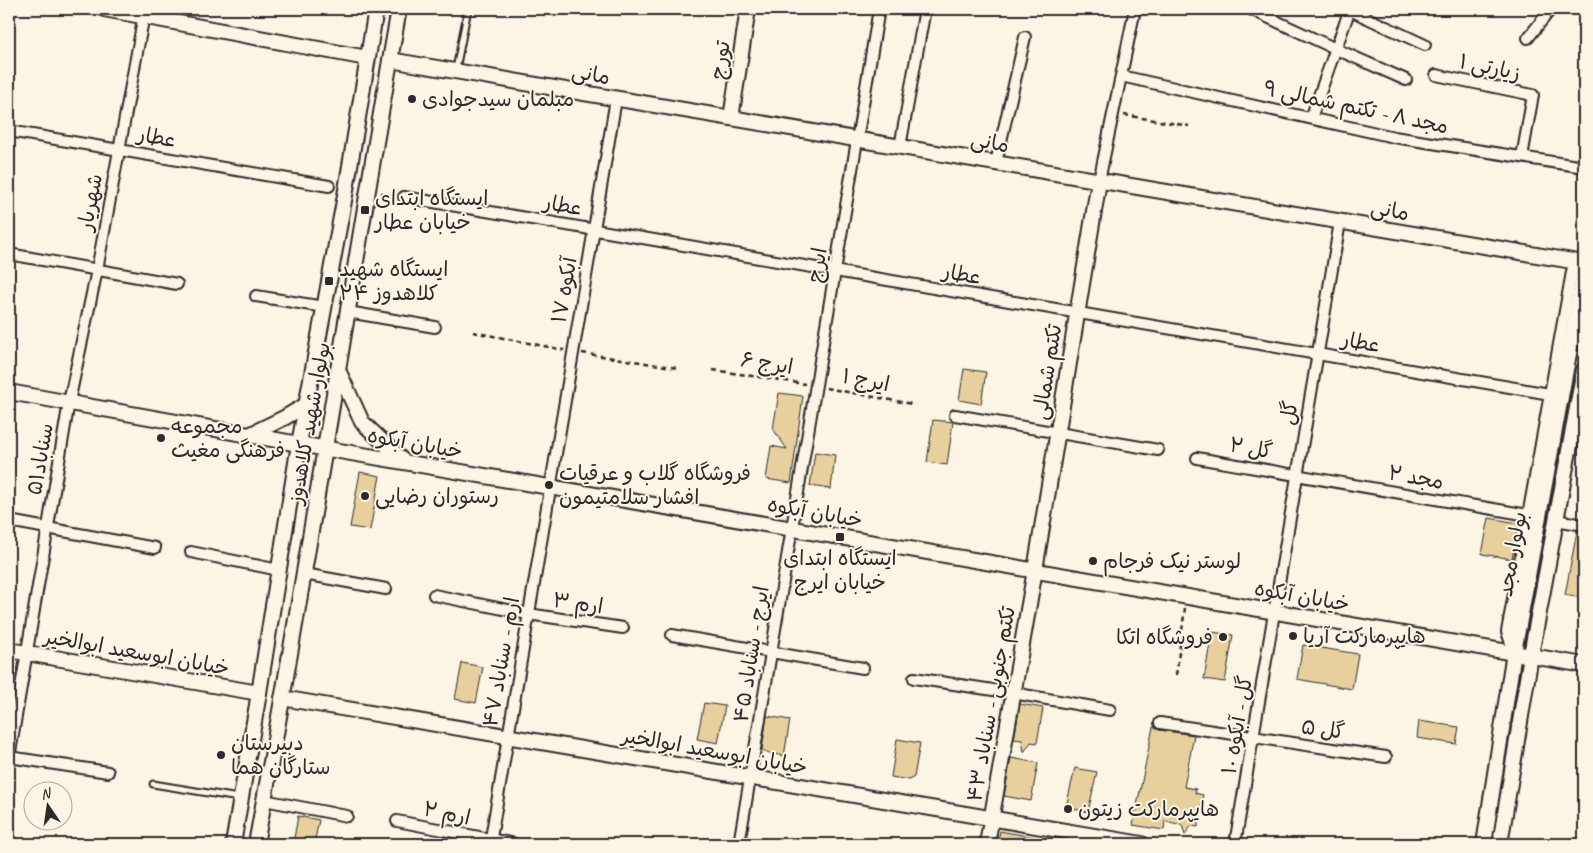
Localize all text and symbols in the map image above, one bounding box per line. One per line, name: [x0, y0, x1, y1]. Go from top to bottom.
street label: تورج: [704, 38, 737, 81]
street label: زیارتی ۱: [1457, 48, 1523, 87]
street label: مانی: [569, 58, 612, 91]
street label: مجد ۸ - تکتم شمالی ۹: [1261, 75, 1451, 142]
place label: مبلمان سیدجوادی: [422, 86, 574, 112]
marker: مبلمان سیدجوادی: [406, 93, 418, 105]
street label: عطار: [134, 120, 178, 153]
street label: مانی: [968, 126, 1011, 159]
street label: شهریار: [71, 171, 108, 235]
place label: ایستگاه ابتدای خیابان عطار: [373, 185, 488, 235]
street label: عطار: [540, 188, 584, 221]
street label: مانی: [1368, 194, 1411, 227]
marker: ایستگاه ابتدای خیابان عطار: [359, 204, 371, 216]
street label: ایرج: [801, 246, 834, 285]
street label: آبکوه ۱۷: [545, 254, 583, 325]
place label: ایستگاه شهید کلاهدوز ۲۴: [339, 256, 448, 306]
street label: عطار: [939, 257, 983, 290]
marker: ایستگاه شهید کلاهدوز ۲۴: [323, 275, 335, 287]
street label: تکتم شمالی: [1027, 321, 1070, 422]
street label: عطار: [1338, 325, 1382, 358]
street label: بولوار شهید کلاهدوز: [282, 340, 337, 508]
street label: ایرج ۶: [739, 346, 795, 381]
street label: ایرج ۱: [840, 363, 892, 398]
street label: گل: [1274, 399, 1304, 427]
place label: مجموعه فرهنگی مغیث: [171, 413, 285, 464]
street label: سناباد۵۱: [21, 421, 59, 497]
street label: خیابان آبکوه: [365, 422, 465, 464]
street label: گل ۲: [1227, 431, 1275, 465]
marker: مجموعه فرهنگی مغیث: [155, 432, 167, 444]
street label: مجد ۲: [1386, 459, 1446, 495]
place label: فروشگاه گلاب و عرقیات افشار سلامتیمون: [559, 460, 751, 510]
marker: فروشگاه گلاب و عرقیات افشار سلامتیمون: [543, 479, 555, 491]
place label: رستوران رضایی: [375, 483, 499, 510]
marker: رستوران رضایی: [359, 490, 371, 502]
street label: خیابان آبکوه: [765, 491, 865, 533]
street label: بولوار مجد: [1492, 509, 1533, 599]
marker: ایستگاه ابتدای خیابان ایرج: [834, 531, 846, 543]
place label: ایستگاه ابتدای خیابان ایرج: [783, 545, 897, 596]
place label: لوستر نیک فرجام: [1103, 548, 1241, 577]
marker: لوستر نیک فرجام: [1087, 555, 1099, 567]
street label: خیابان آبکوه: [1252, 575, 1352, 617]
street label: ایرج - سناباد ۴۵: [727, 584, 776, 724]
street label: ارم ۳: [551, 587, 605, 622]
street label: ارم - سناباد ۴۷: [477, 595, 528, 730]
street label: تکتم جنوبی - سناباد ۴۳: [961, 603, 1024, 804]
street label: خیابان ابوسعید ابوالخیر: [41, 623, 231, 681]
place label: هایپرمارکت آریا: [1303, 623, 1426, 649]
place label: فروشگاه اتکا: [1116, 624, 1213, 650]
marker: هایپرمارکت آریا: [1287, 630, 1299, 642]
marker: فروشگاه اتکا: [1217, 631, 1229, 643]
street label: گل - آبکوه ۱۰: [1216, 674, 1258, 776]
street label: گل ۵: [1299, 713, 1347, 745]
street label: خیابان ابوسعید ابوالخیر: [619, 722, 809, 780]
place label: دبیرستان ستارگان هما: [231, 730, 330, 780]
marker: دبیرستان ستارگان هما: [215, 749, 227, 761]
north arrow: [22, 780, 72, 830]
text: N: [39, 784, 54, 803]
street label: ارم ۲: [420, 795, 473, 834]
place label: هایپرمارکت زیتون: [1078, 796, 1219, 822]
marker: هایپرمارکت زیتون: [1062, 803, 1074, 815]

